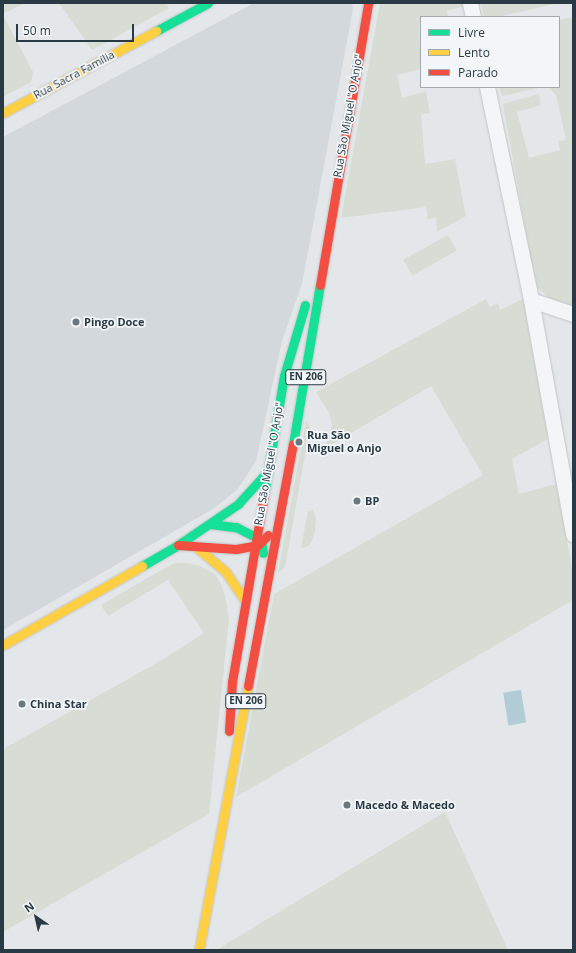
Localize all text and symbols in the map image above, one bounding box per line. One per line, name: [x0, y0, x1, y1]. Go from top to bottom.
scale bar: [18, 16, 136, 42]
legend: [420, 16, 560, 88]
text: 50 m: [23, 22, 51, 39]
text: Livre: [458, 24, 485, 41]
text: Lento: [458, 44, 490, 61]
street label: Rua Sacra Família: [31, 48, 117, 102]
street label: Rua São Miguel "O Anjo": [331, 54, 365, 178]
text: Parado: [458, 64, 498, 81]
place label: Pingo Doce: [84, 315, 144, 329]
marker: Pingo Doce: [71, 317, 81, 327]
road number: EN 206: [285, 369, 327, 385]
street label: Rua São Miguel "O Anjo": [252, 402, 286, 526]
place label: Rua São Miguel o Anjo: [307, 429, 382, 455]
marker: Rua São Miguel o Anjo: [294, 437, 304, 447]
place label: BP: [365, 494, 379, 508]
marker: BP: [352, 496, 362, 506]
road number: EN 206: [225, 693, 267, 709]
place label: China Star: [30, 697, 87, 711]
marker: China Star: [17, 699, 27, 709]
place label: Macedo & Macedo: [355, 798, 455, 812]
marker: Macedo & Macedo: [342, 800, 352, 810]
north arrow: [16, 897, 56, 937]
text: N: [21, 898, 37, 915]

